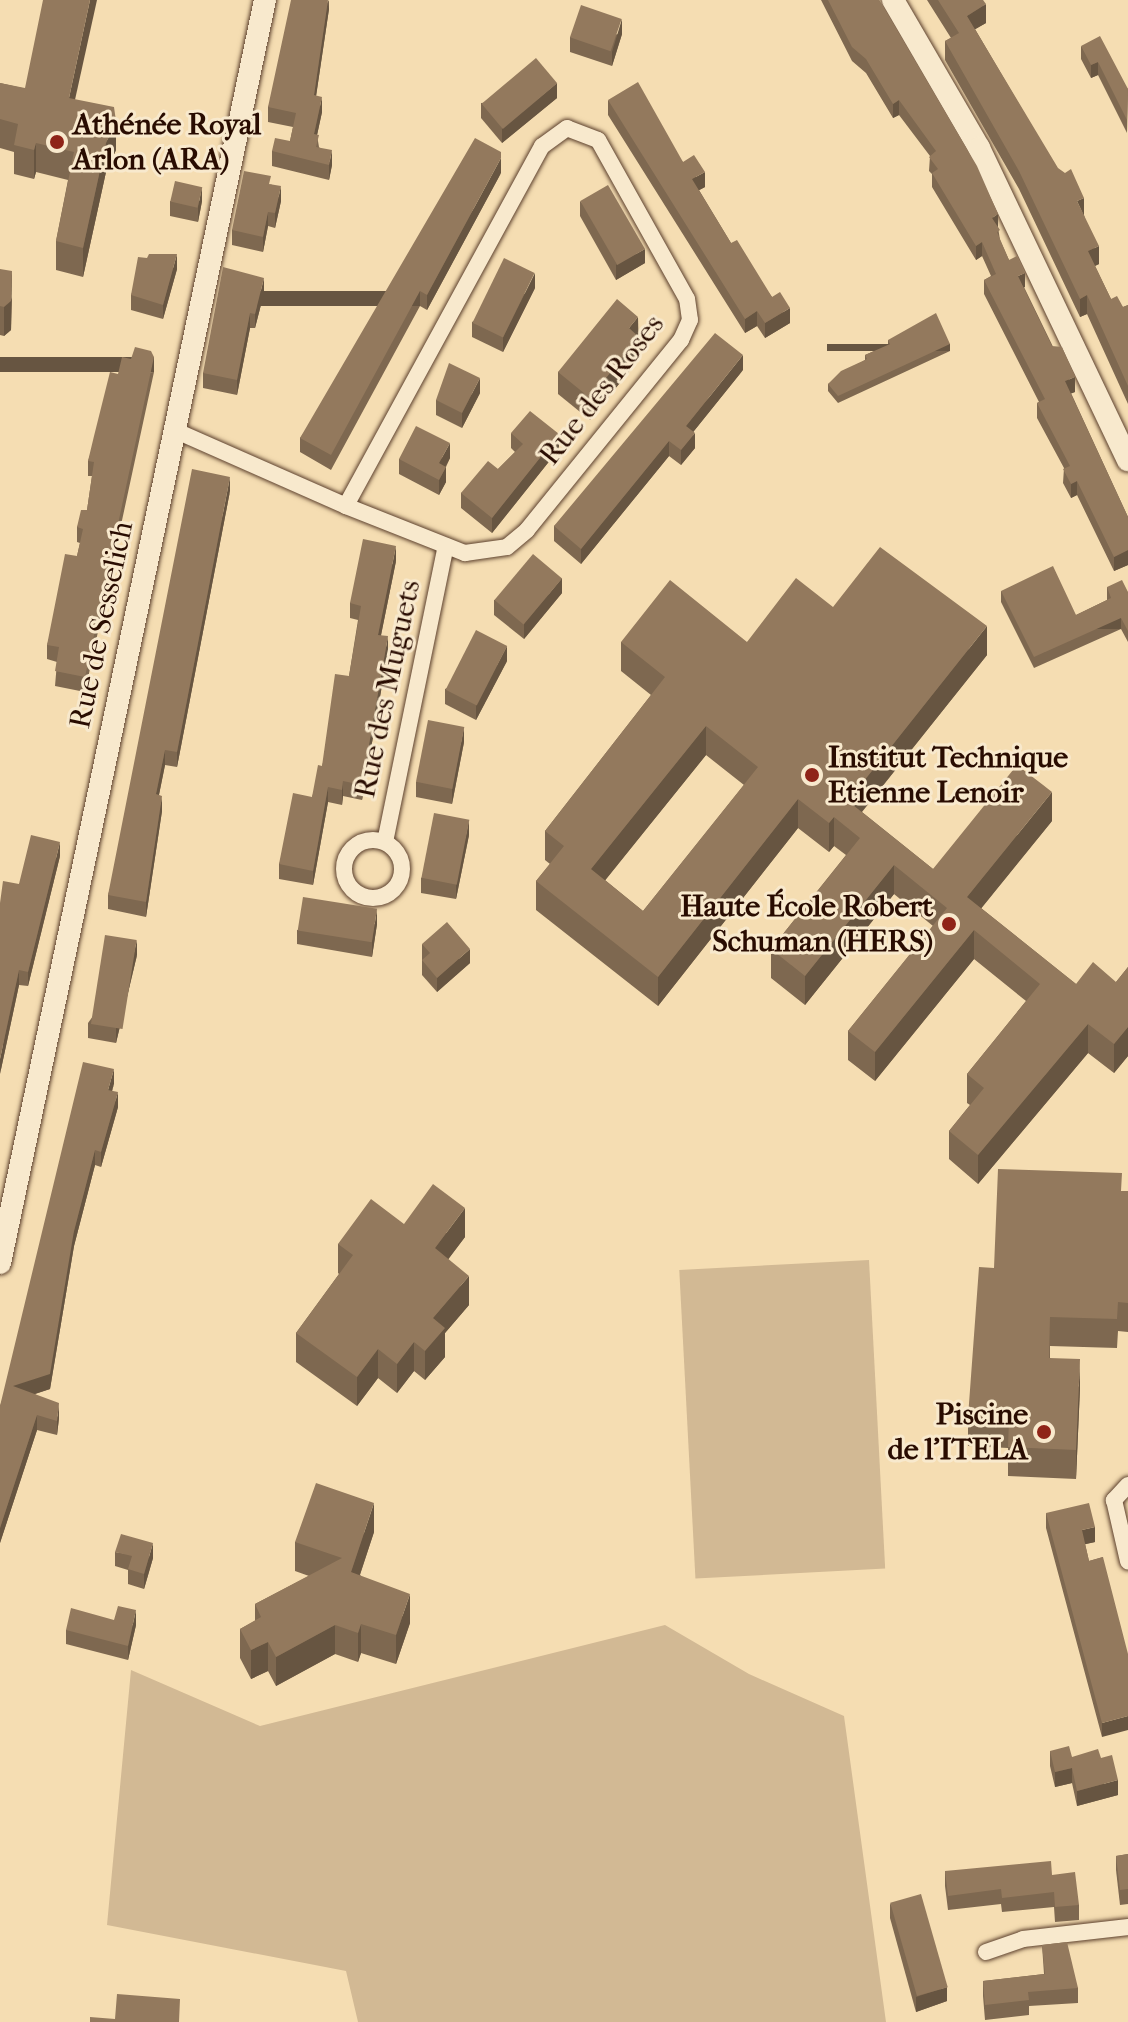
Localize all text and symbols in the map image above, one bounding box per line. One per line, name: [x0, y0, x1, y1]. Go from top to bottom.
place label: Athénée Royal Arlon (ARA): [73, 107, 261, 178]
marker: Athénée Royal Arlon (ARA): [48, 133, 66, 151]
street label: Rue des Roses: [532, 307, 672, 473]
street label: Rue de Sesselich: [62, 518, 142, 732]
street label: Rue des Muguets: [347, 577, 429, 801]
place label: Institut Technique Etienne Lenoir: [828, 740, 1068, 810]
marker: Institut Technique Etienne Lenoir: [803, 766, 821, 784]
place label: Haute École Robert Schuman (HERS): [680, 889, 933, 960]
marker: Haute École Robert Schuman (HERS): [940, 915, 958, 933]
place label: Piscine de l'ITELA: [887, 1397, 1028, 1468]
marker: Piscine de l'ITELA: [1035, 1423, 1053, 1441]

